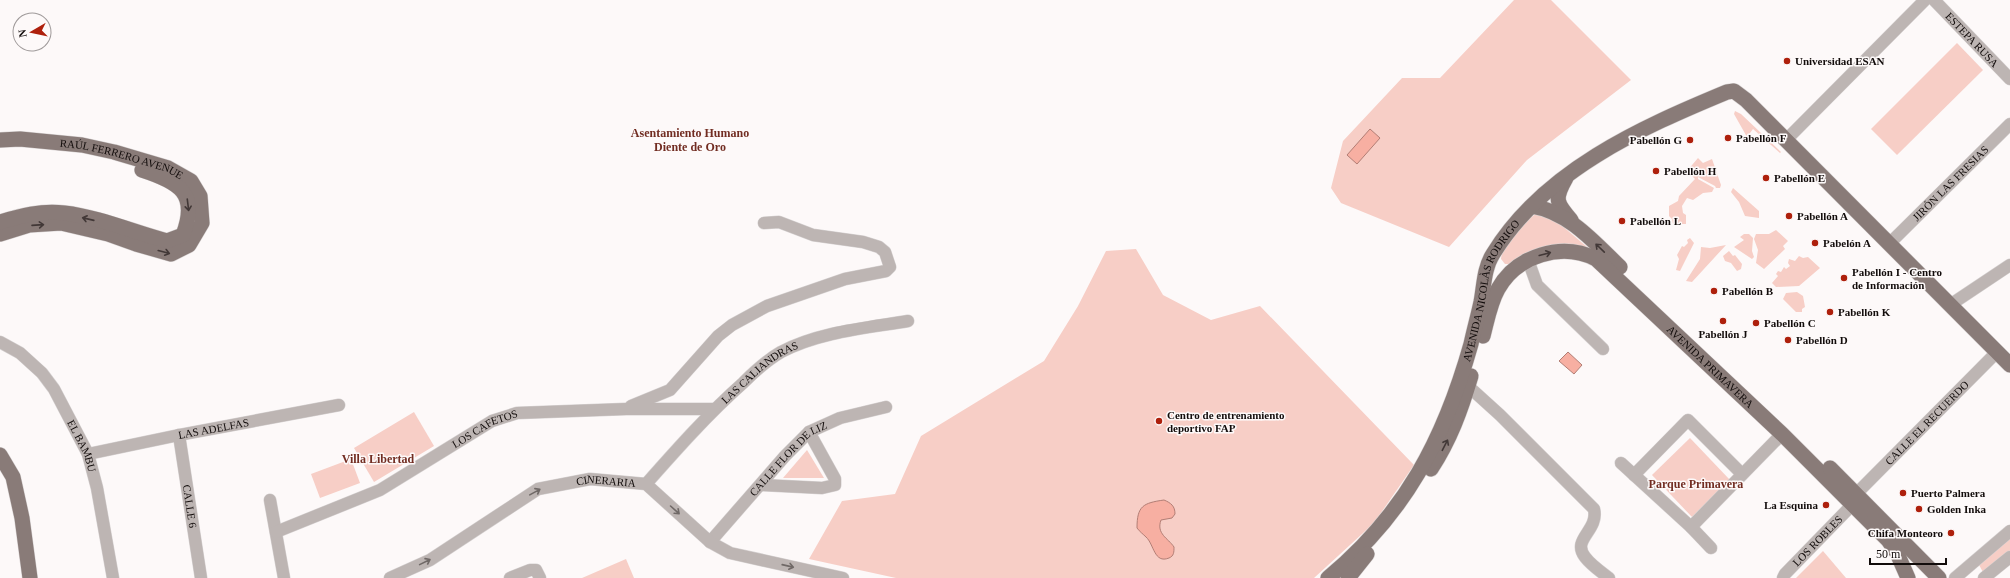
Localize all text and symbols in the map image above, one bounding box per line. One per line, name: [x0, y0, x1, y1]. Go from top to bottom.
street label: ESTEPA RUSA: [1943, 10, 2001, 69]
north arrow: [12, 12, 52, 52]
text: N: [16, 29, 29, 38]
place label: Universidad ESAN: [1795, 55, 1885, 67]
marker: Universidad ESAN: [1782, 56, 1792, 66]
district label: Asentamiento Humano Diente de Oro: [631, 126, 749, 154]
place label: Pabellón F: [1736, 132, 1787, 144]
marker: Pabellón F: [1723, 133, 1733, 143]
place label: Pabellón G: [1630, 134, 1682, 146]
marker: Pabellón G: [1685, 135, 1695, 145]
street label: RAÚL FERRERO AVENUE: [59, 137, 186, 182]
street label: JIRÓN LAS FRESIAS: [1910, 143, 1991, 223]
place label: Pabellón H: [1664, 165, 1717, 177]
marker: Pabellón H: [1651, 166, 1661, 176]
place label: Pabellón E: [1774, 172, 1825, 184]
marker: Pabellón E: [1761, 173, 1771, 183]
one-way arrow: [184, 198, 192, 211]
place label: Pabellón A: [1797, 210, 1848, 222]
marker: Pabellón A: [1784, 211, 1794, 221]
one-way arrow: [82, 214, 95, 222]
place label: Pabellón L: [1630, 215, 1681, 227]
marker: Pabellón L: [1617, 216, 1627, 226]
street label: AVENIDA NICOLÀS RODRIGO: [1460, 217, 1522, 363]
one-way arrow: [31, 221, 44, 228]
place label: Pabelón A: [1823, 237, 1871, 249]
marker: Pabelón A: [1810, 238, 1820, 248]
one-way arrow: [1595, 243, 1605, 253]
one-way arrow: [157, 249, 170, 256]
one-way arrow: [1538, 250, 1551, 257]
place label: Pabellón I - Centro de Información: [1852, 266, 1942, 291]
marker: Pabellón I - Centro de Información: [1839, 273, 1849, 283]
place label: Pabellón B: [1722, 285, 1774, 297]
marker: Pabellón B: [1709, 286, 1719, 296]
place label: Pabellón K: [1838, 306, 1891, 318]
marker: Pabellón K: [1825, 307, 1835, 317]
marker: Pabellón J: [1718, 316, 1728, 326]
place label: Pabellón C: [1764, 317, 1816, 329]
marker: Pabellón C: [1751, 318, 1761, 328]
street label: AVENIDA PRIMAVERA: [1665, 323, 1756, 410]
place label: Pabellón J: [1698, 328, 1748, 340]
place label: Pabellón D: [1796, 334, 1848, 346]
marker: Pabellón D: [1783, 335, 1793, 345]
street label: LAS CALIANDRAS: [719, 339, 800, 406]
street label: CALLE EL RECUERDO: [1883, 378, 1971, 467]
street label: LOS CAFETOS: [450, 407, 519, 450]
place label: Centro de entrenamiento deportivo FAP: [1167, 409, 1285, 434]
street label: LAS ADELFAS: [177, 416, 250, 441]
marker: Centro de entrenamiento deportivo FAP: [1154, 416, 1164, 426]
street label: EL BAMBU: [65, 418, 98, 473]
street label: CALLE FLOR DE LIZ: [747, 419, 829, 498]
one-way arrow: [1442, 440, 1450, 452]
district label: Villa Libertad: [342, 452, 415, 466]
street label: CINERARIA: [575, 473, 636, 489]
district label: Parque Primavera: [1649, 477, 1743, 491]
street label: CALLE 6: [181, 484, 199, 529]
place label: Puerto Palmera: [1911, 487, 1986, 499]
one-way arrow: [529, 488, 541, 495]
marker: Puerto Palmera: [1898, 488, 1908, 498]
place label: La Esquina: [1764, 499, 1818, 511]
marker: La Esquina: [1821, 500, 1831, 510]
place label: Golden Inka: [1927, 503, 1986, 515]
marker: Golden Inka: [1914, 504, 1924, 514]
one-way arrow: [669, 506, 680, 515]
street label: LOS ROBLES: [1790, 513, 1845, 568]
place label: Chifa Monteoro: [1868, 527, 1943, 539]
marker: Chifa Monteoro: [1946, 528, 1956, 538]
scale bar: [1870, 540, 1946, 566]
text: 50 m: [1876, 547, 1901, 561]
one-way arrow: [419, 558, 431, 565]
one-way arrow: [782, 562, 795, 570]

